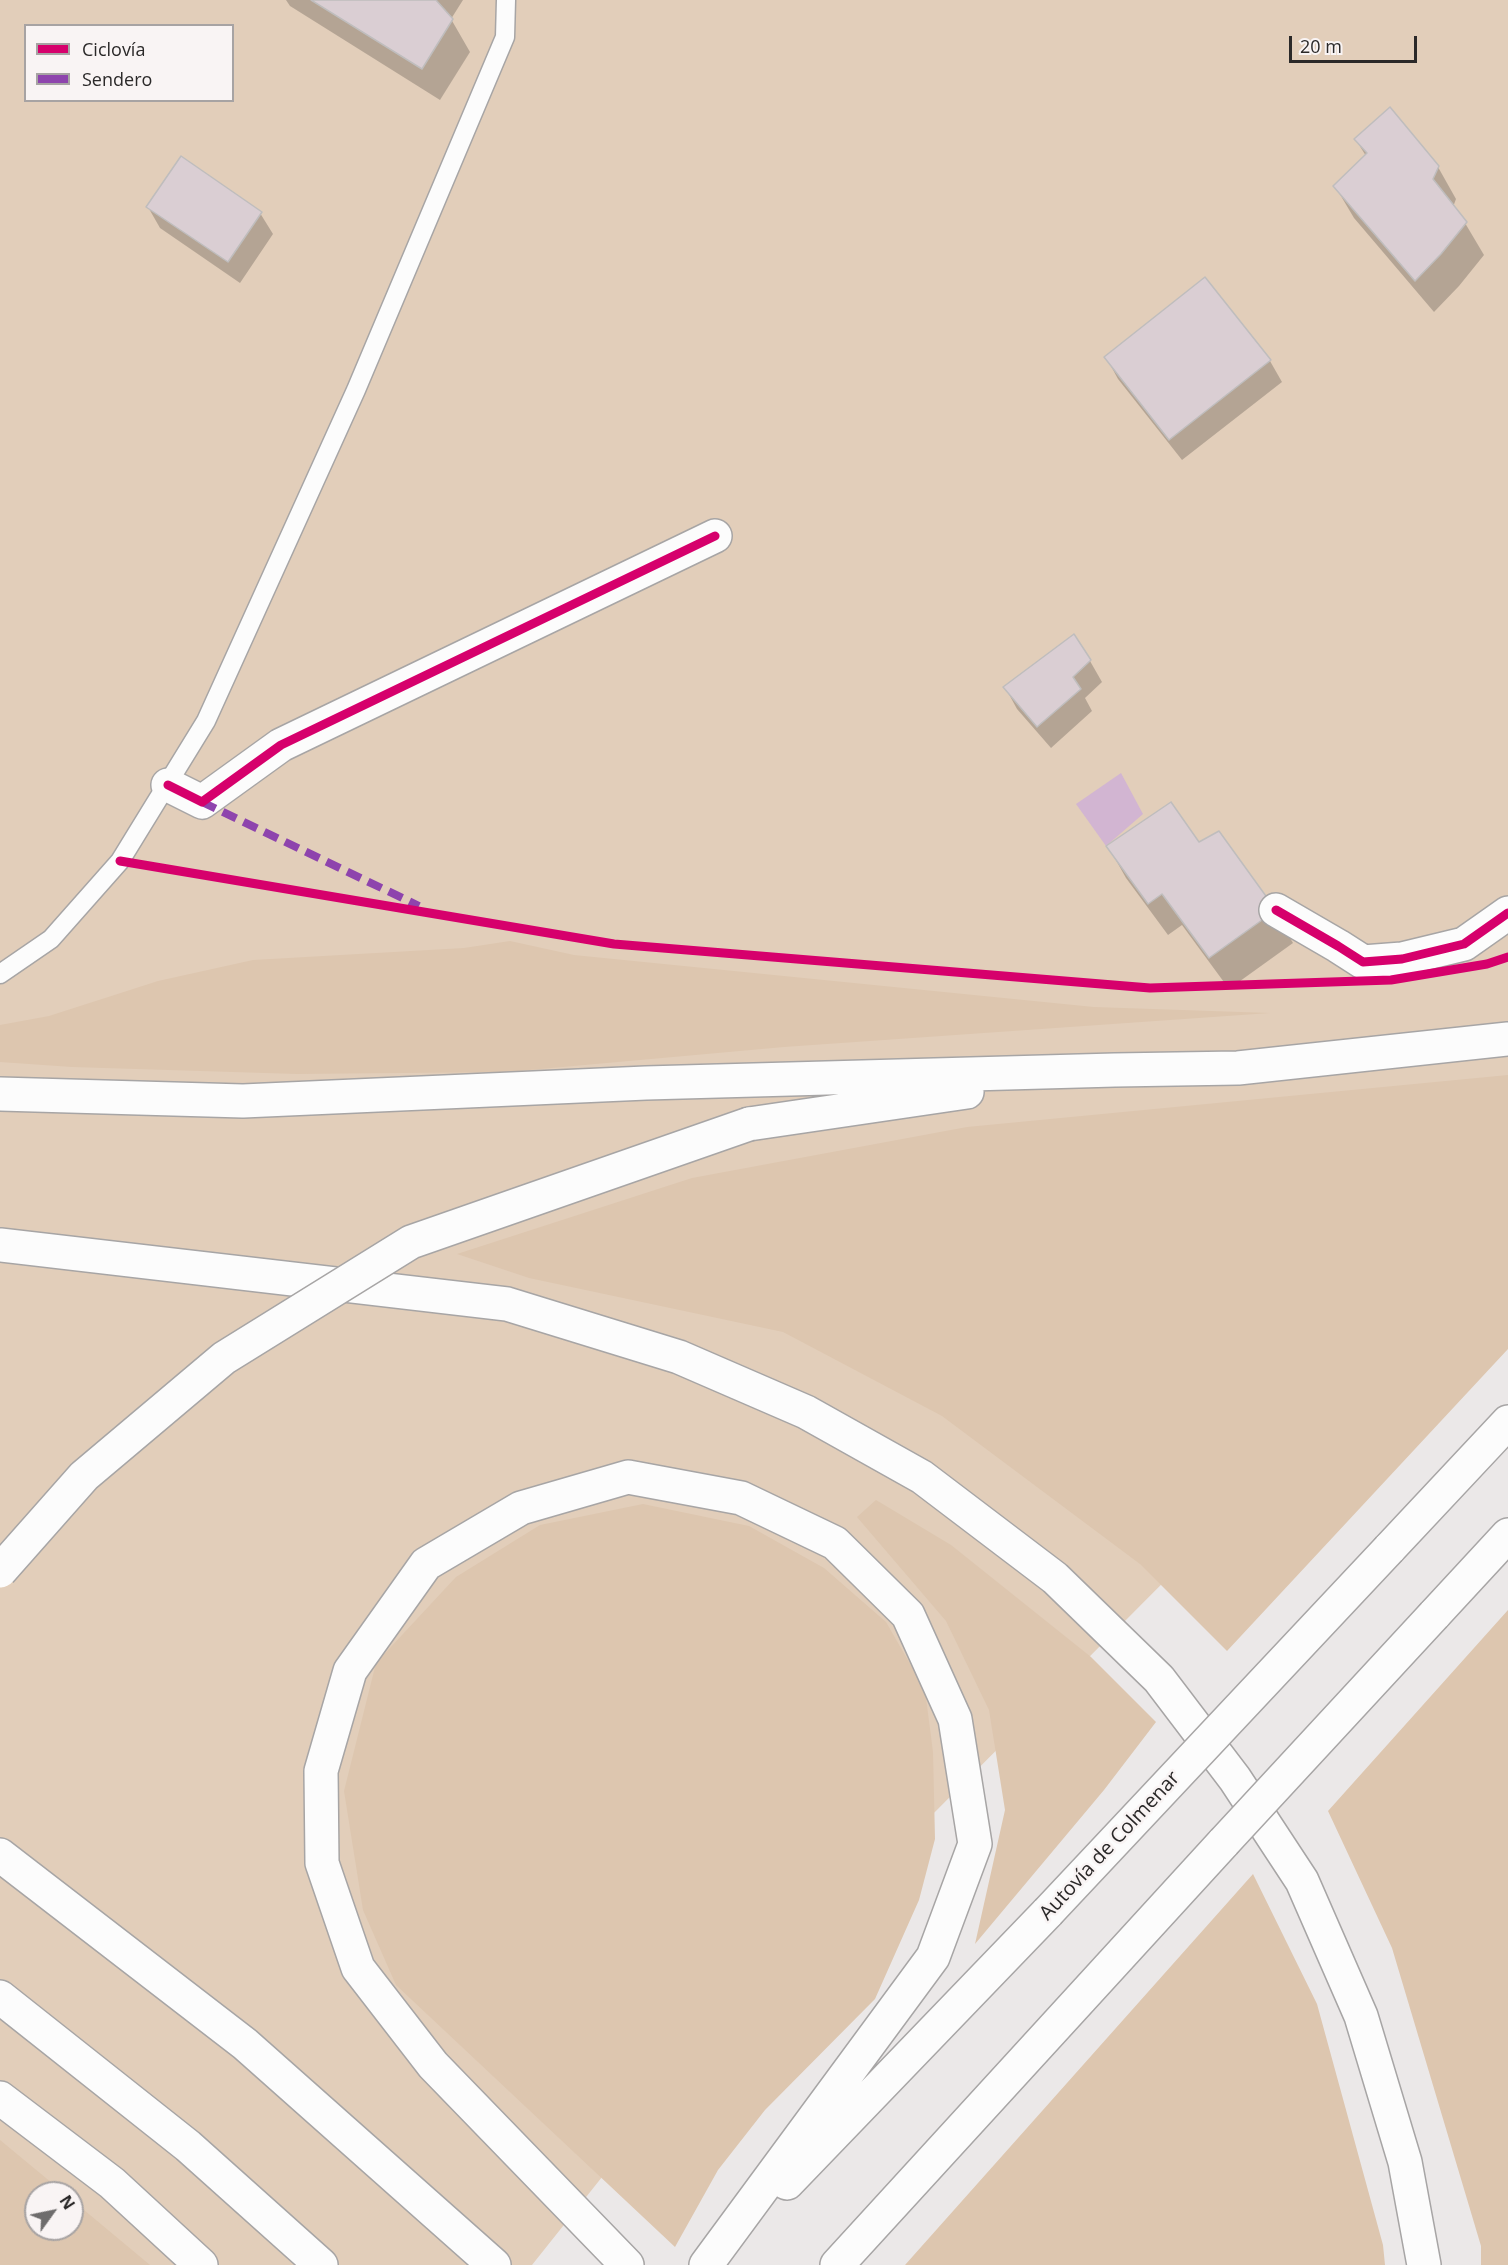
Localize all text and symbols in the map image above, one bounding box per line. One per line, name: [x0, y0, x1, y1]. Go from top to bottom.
legend: [24, 24, 234, 102]
scale bar: [1292, 24, 1420, 62]
text: 20 m: [1300, 34, 1342, 58]
text: Ciclovía: [82, 37, 145, 61]
text: Sendero: [82, 67, 152, 91]
street label: Autovía de Colmenar: [1035, 1766, 1185, 1926]
north arrow: [24, 2181, 84, 2241]
text: N: [55, 2191, 80, 2214]

